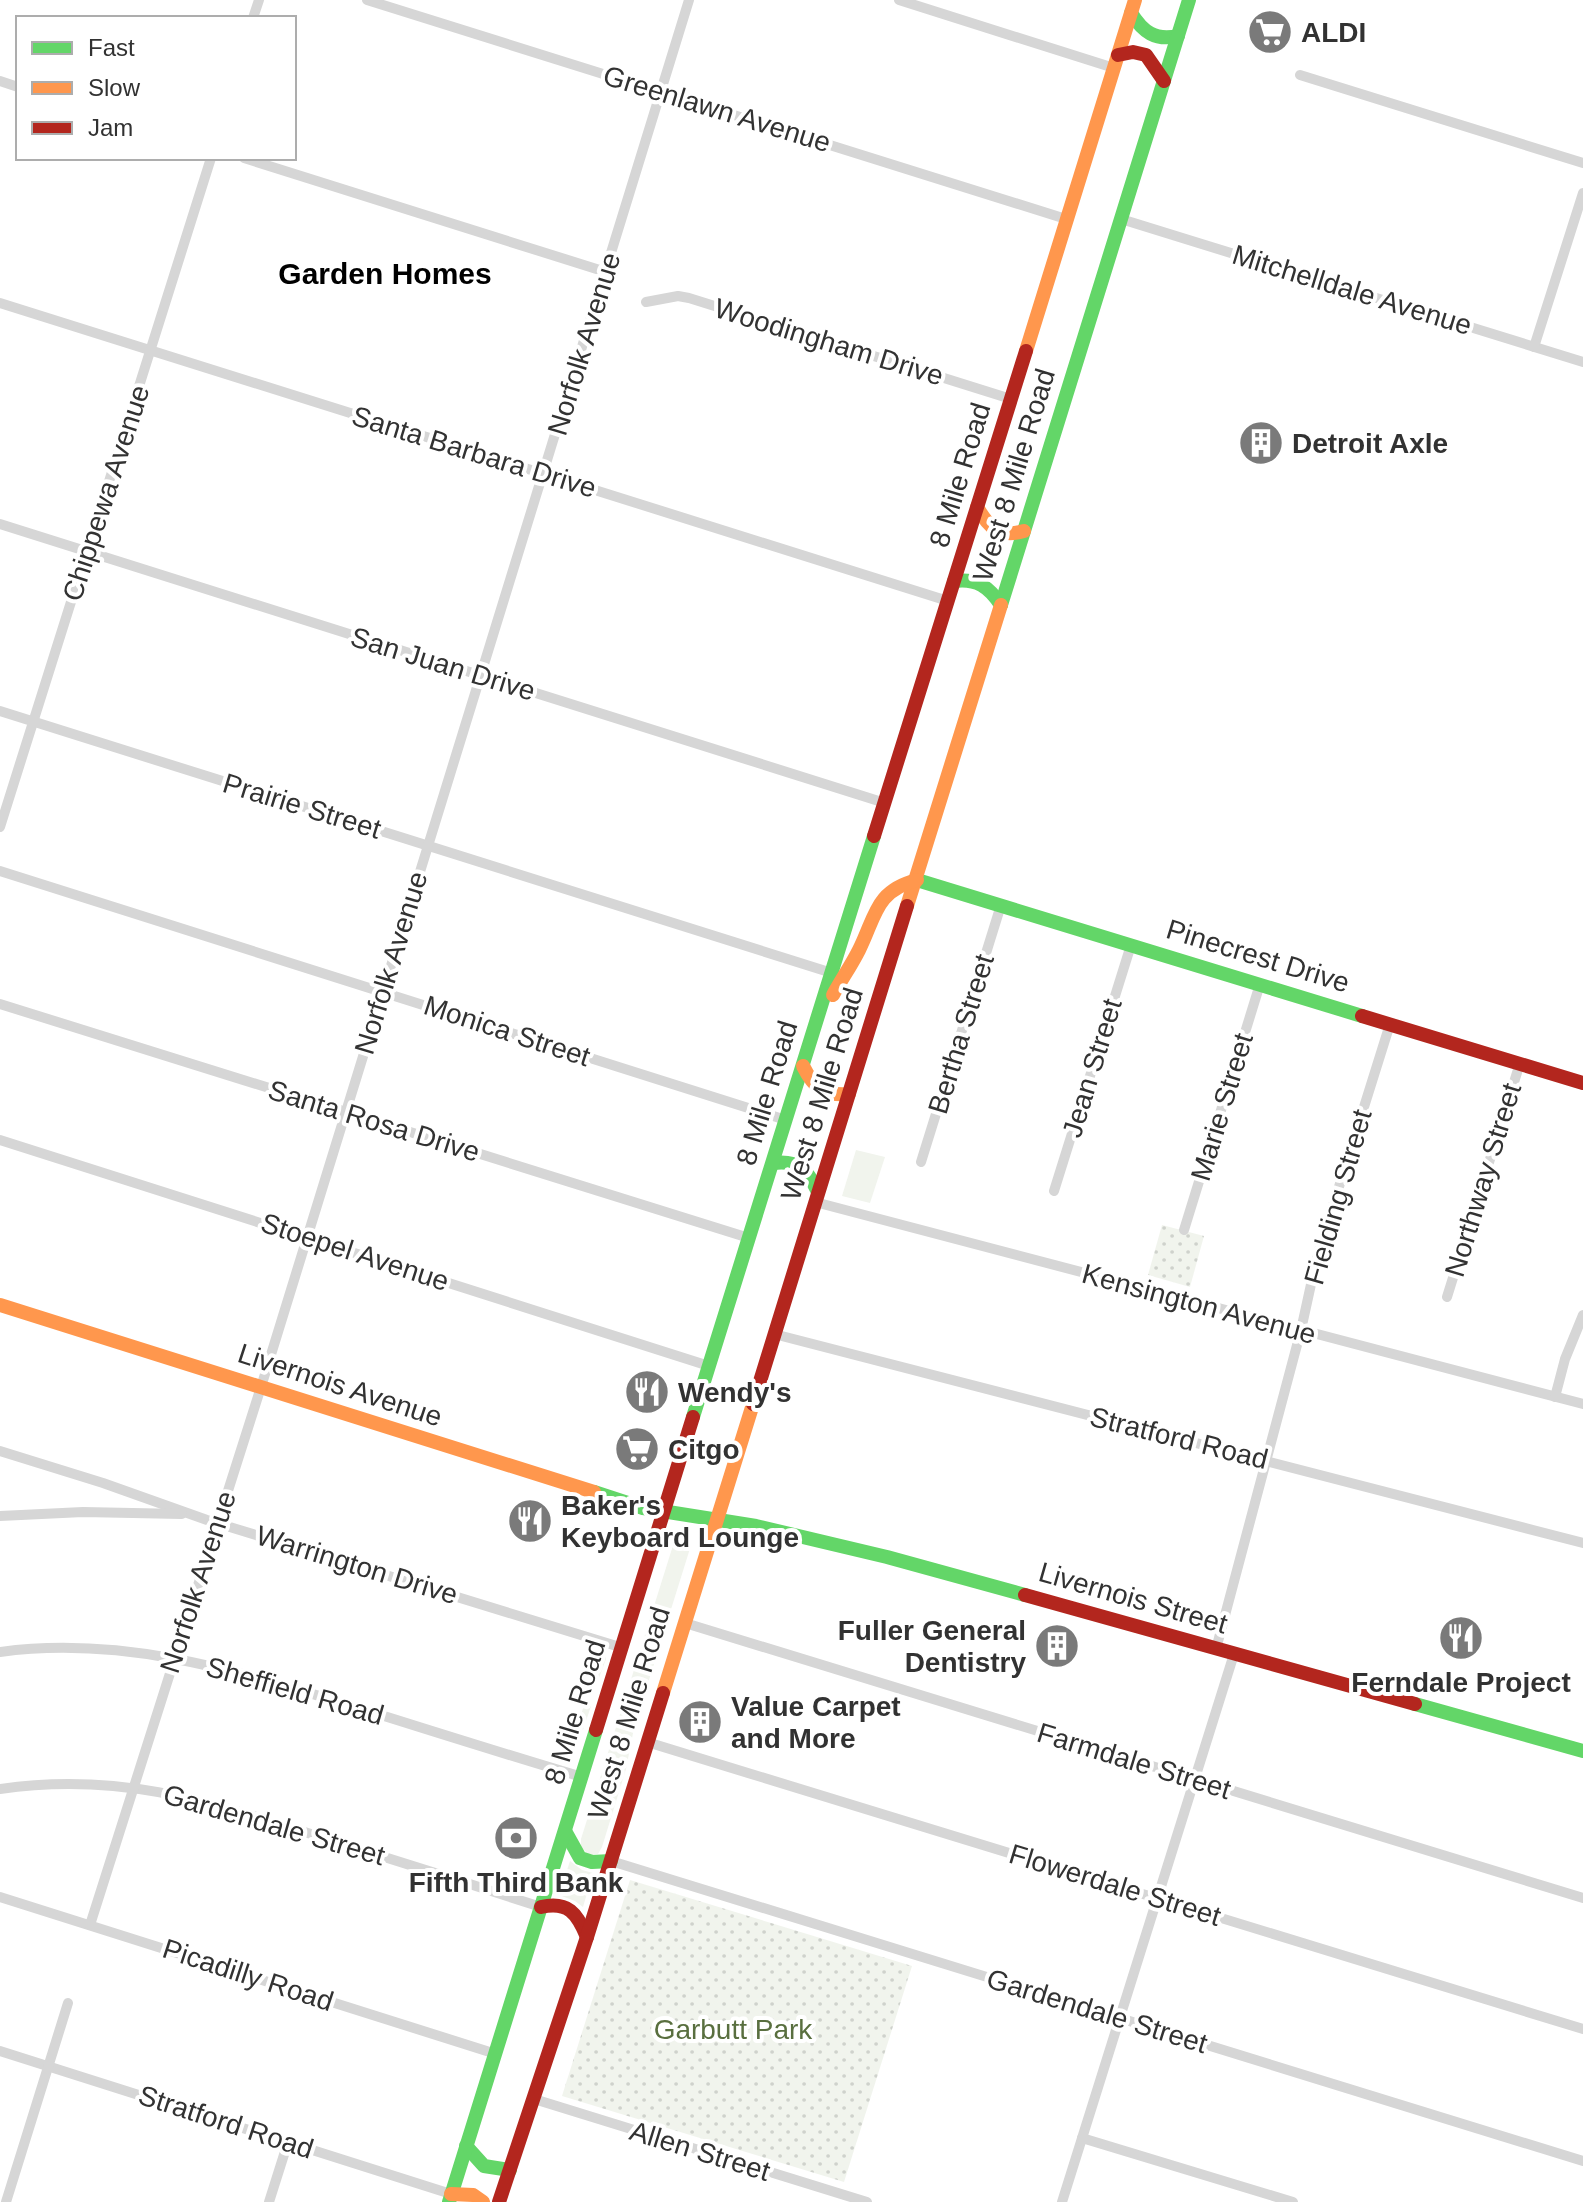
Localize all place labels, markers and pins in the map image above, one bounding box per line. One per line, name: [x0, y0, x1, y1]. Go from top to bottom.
supermarket icon: ALDI: [1246, 8, 1294, 56]
place label: ALDI: [1301, 17, 1366, 48]
building icon: Detroit Axle: [1237, 419, 1285, 467]
place label: Detroit Axle: [1292, 428, 1448, 459]
restaurant icon: Wendy's: [623, 1368, 671, 1416]
place label: Wendy's: [678, 1377, 792, 1408]
supermarket icon: Citgo: [613, 1425, 661, 1473]
place label: Citgo: [668, 1434, 740, 1465]
place label: Baker's Keyboard Lounge: [561, 1490, 799, 1553]
restaurant icon: Baker's Keyboard Lounge: [506, 1497, 554, 1545]
restaurant icon: Ferndale Project: [1437, 1614, 1485, 1662]
place label: Fuller General Dentistry: [838, 1615, 1026, 1678]
building icon: Fuller General Dentistry: [1033, 1622, 1081, 1670]
place label: Ferndale Project: [1351, 1667, 1571, 1698]
place label: Value Carpet and More: [731, 1691, 901, 1754]
building icon: Value Carpet and More: [676, 1698, 724, 1746]
bank icon: Fifth Third Bank: [492, 1814, 540, 1862]
place label: Fifth Third Bank: [409, 1867, 624, 1898]

